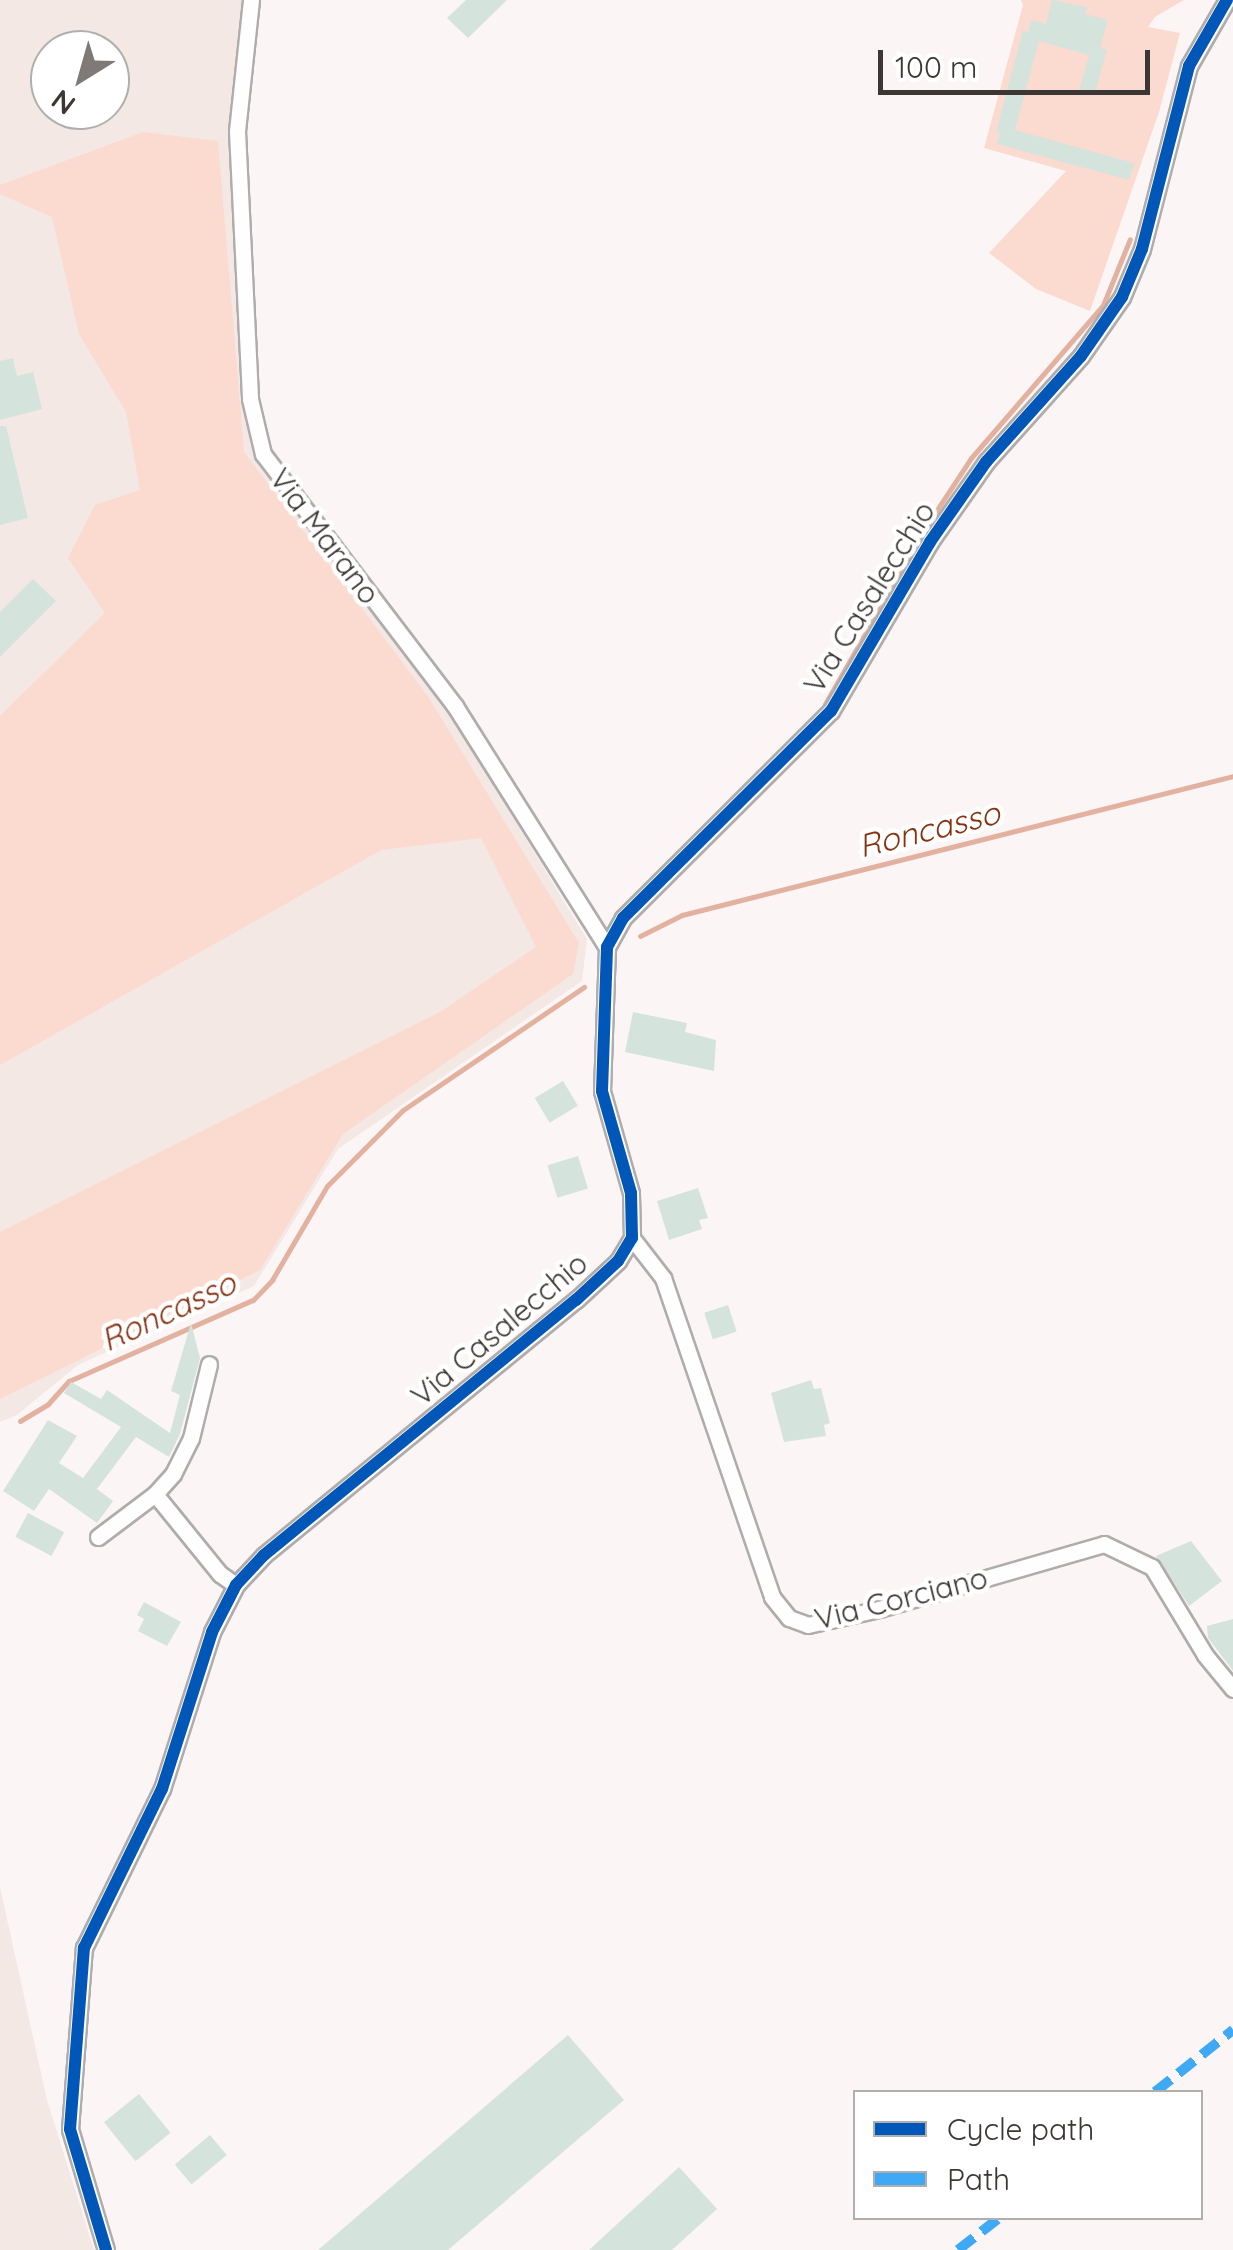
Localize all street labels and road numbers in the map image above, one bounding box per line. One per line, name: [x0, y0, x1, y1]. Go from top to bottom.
street label: Via Marano: [262, 461, 388, 611]
street label: Via Casalecchio: [796, 495, 942, 699]
street label: Via Casalecchio: [403, 1245, 595, 1413]
street label: Via Corciano: [811, 1559, 991, 1637]

